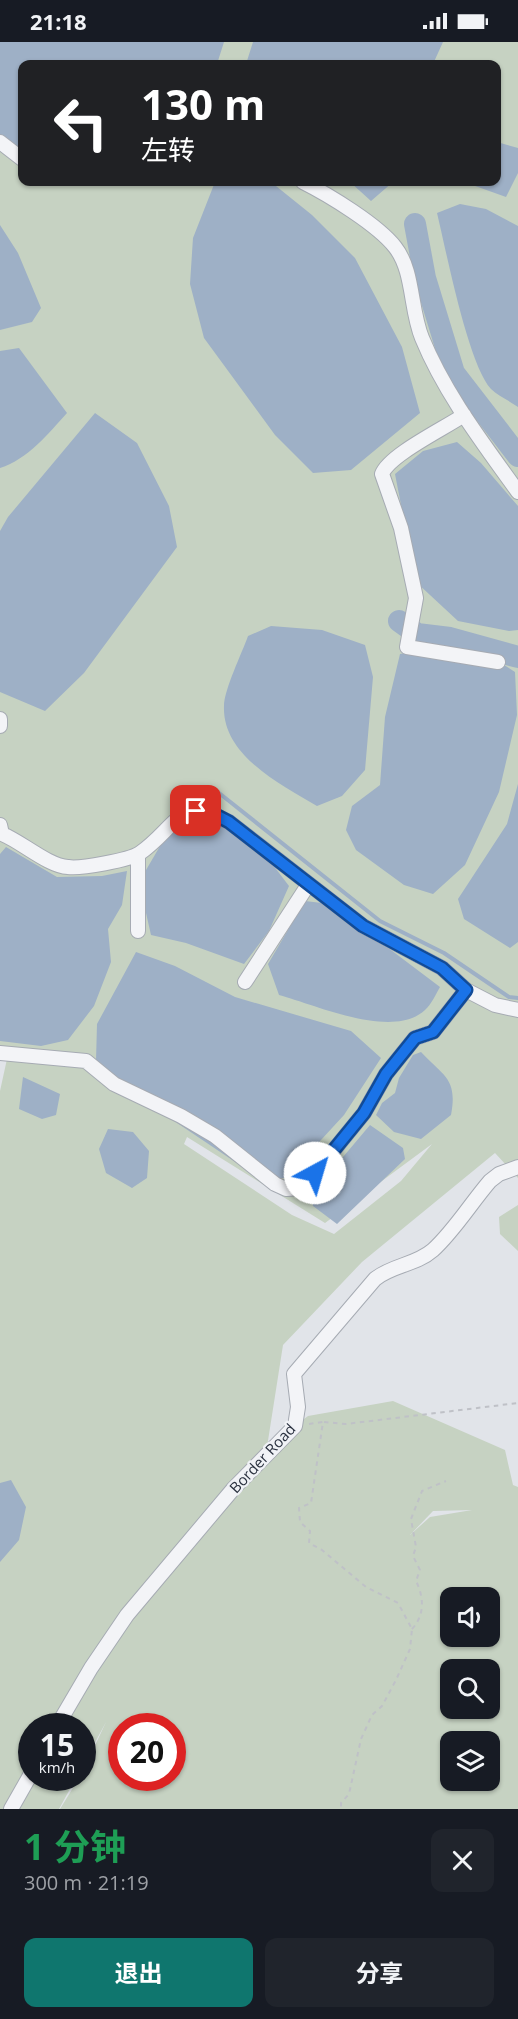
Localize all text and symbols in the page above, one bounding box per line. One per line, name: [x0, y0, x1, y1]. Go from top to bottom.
text: 21:18: [30, 6, 87, 36]
text: 130 m: [141, 75, 265, 132]
icon: left: [42, 84, 120, 162]
text: 左转: [141, 131, 195, 168]
pin: [170, 785, 221, 836]
icon: arrive: [179, 794, 212, 827]
position arrow: [283, 1141, 347, 1205]
street label: Border Road: [225, 1419, 299, 1497]
map controls: [440, 1587, 500, 1791]
button: sound: [440, 1587, 500, 1647]
button: search: [440, 1659, 500, 1719]
speed limit sign: 20: [108, 1713, 186, 1791]
text: 15: [40, 1724, 74, 1765]
button: layers: [440, 1731, 500, 1791]
text: km/h: [39, 1757, 75, 1777]
text: 1 分钟: [24, 1822, 126, 1871]
button: close: [431, 1829, 494, 1892]
text: 300 m · 21:19: [24, 1869, 149, 1896]
button: 退出: [24, 1938, 253, 2007]
button: 分享: [265, 1938, 494, 2007]

